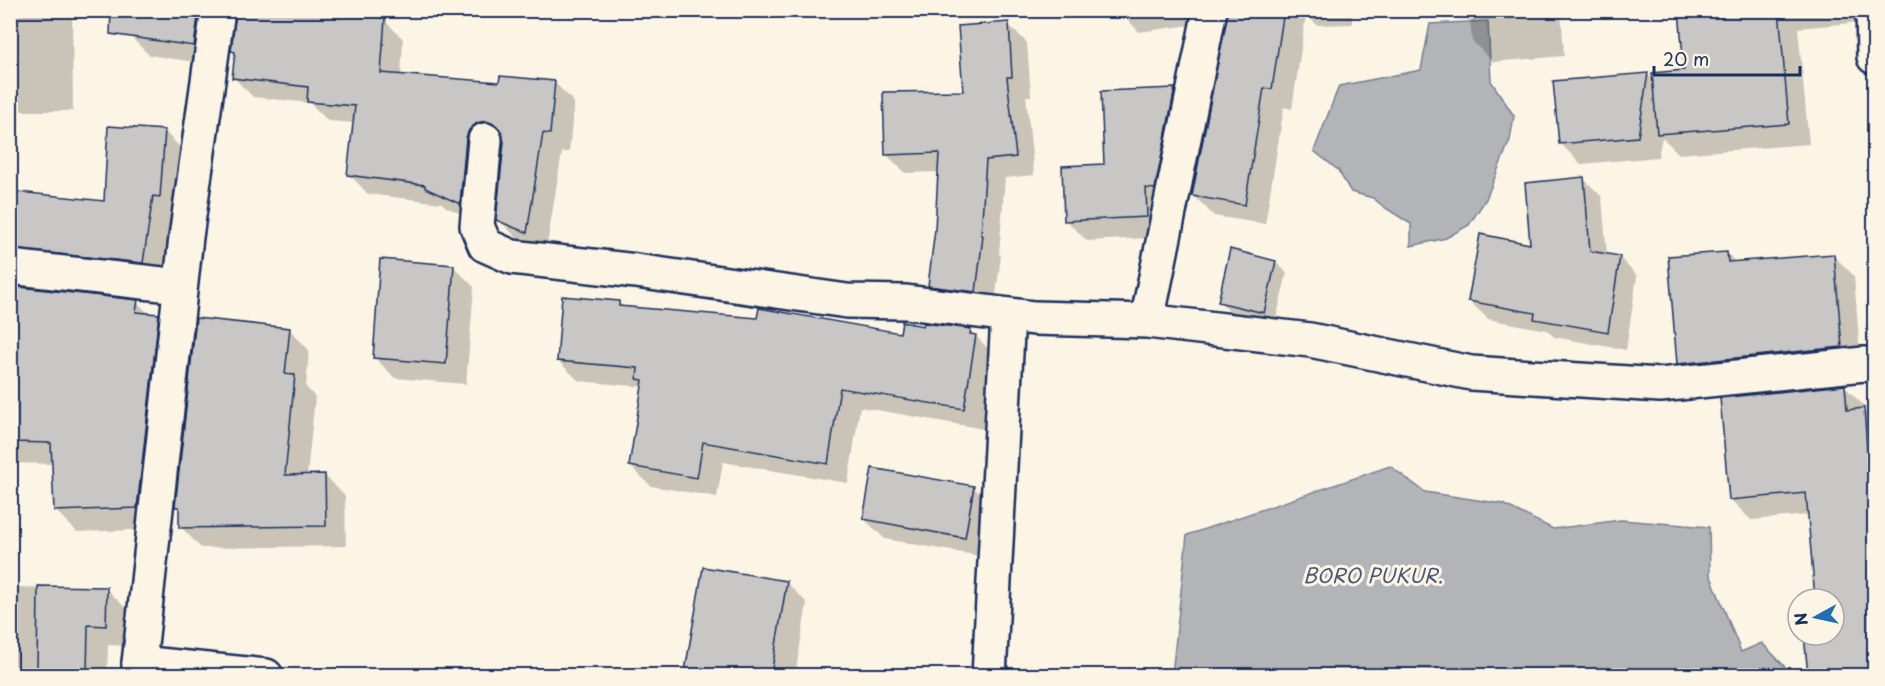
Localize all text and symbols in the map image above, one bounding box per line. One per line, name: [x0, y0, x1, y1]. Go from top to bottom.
scale bar: [1654, 39, 1800, 77]
text: 20 m: [1663, 45, 1709, 72]
water label: BORO PUKUR.: [1303, 560, 1443, 590]
north arrow: [1786, 587, 1846, 647]
text: N: [1787, 611, 1813, 627]

